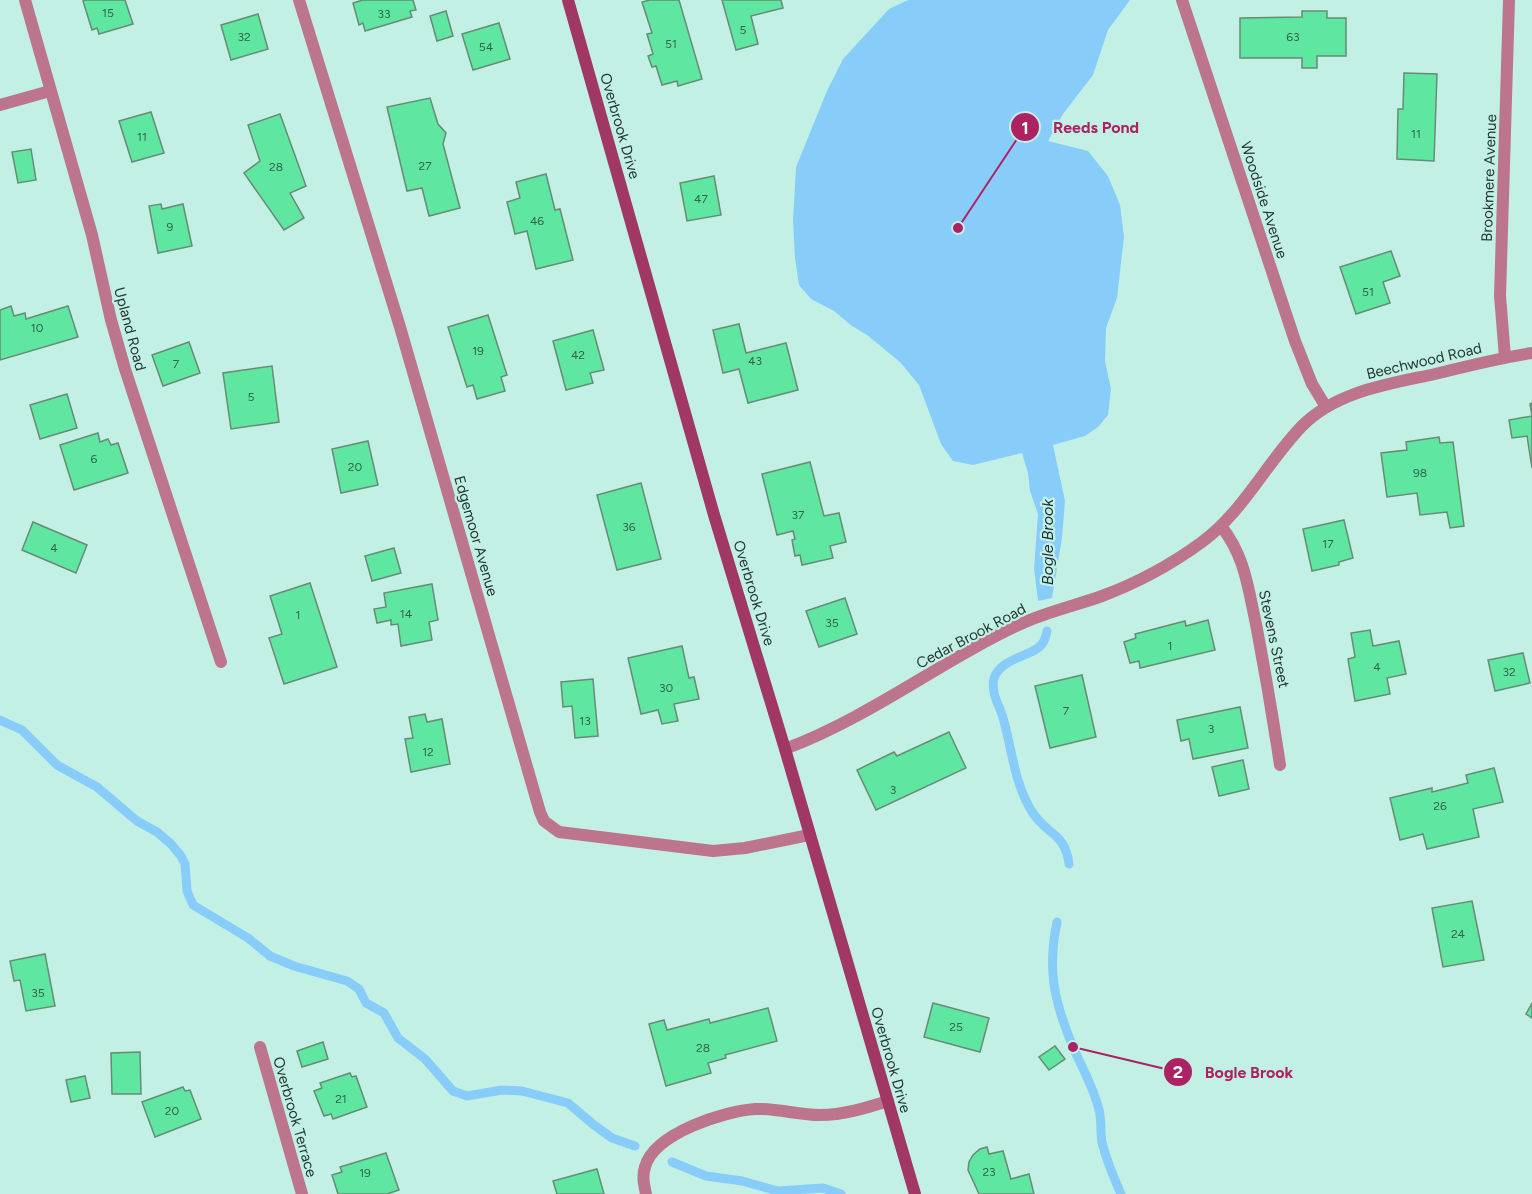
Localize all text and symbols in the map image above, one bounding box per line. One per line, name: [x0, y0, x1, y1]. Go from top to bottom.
house number: 15: [102, 6, 114, 20]
house number: 33: [377, 7, 391, 21]
house number: 5: [740, 23, 747, 37]
house number: 32: [237, 30, 251, 44]
house number: 63: [1286, 30, 1300, 44]
house number: 51: [665, 37, 677, 51]
house number: 54: [479, 40, 494, 54]
street label: Overbrook Drive: [596, 71, 644, 181]
callout: Reeds Pond: [1010, 110, 1151, 144]
street label: Brookmere Avenue: [1478, 114, 1500, 242]
text: 1: [1021, 117, 1029, 139]
text: Reeds Pond: [1053, 118, 1139, 137]
house number: 11: [1411, 127, 1421, 141]
house number: 11: [137, 130, 147, 144]
street label: Woodside Avenue: [1237, 139, 1291, 261]
house number: 27: [418, 159, 432, 173]
house number: 28: [269, 160, 283, 174]
house number: 47: [694, 192, 708, 206]
house number: 46: [530, 214, 544, 228]
house number: 9: [167, 220, 174, 234]
street label: Upland Road: [110, 285, 150, 373]
house number: 51: [1362, 285, 1374, 299]
house number: 10: [31, 321, 44, 335]
street label: Beechwood Road: [1365, 339, 1483, 383]
house number: 19: [472, 344, 484, 358]
house number: 42: [571, 348, 585, 362]
house number: 43: [748, 354, 762, 368]
house number: 7: [173, 357, 180, 371]
house number: 5: [248, 390, 255, 404]
house number: 6: [91, 452, 98, 466]
house number: 20: [348, 460, 363, 474]
house number: 98: [1413, 466, 1427, 480]
street label: Edgemoor Avenue: [450, 474, 502, 598]
water label: Bogle Brook: [1038, 498, 1057, 585]
house number: 37: [792, 508, 805, 522]
house number: 36: [622, 520, 636, 534]
house number: 17: [1322, 537, 1334, 551]
street label: Overbrook Drive: [729, 538, 779, 648]
house number: 4: [50, 541, 58, 555]
street label: Stevens Street: [1255, 588, 1293, 690]
street label: Cedar Brook Road: [913, 600, 1029, 672]
house number: 14: [400, 607, 413, 621]
house number: 1: [296, 608, 300, 622]
house number: 35: [825, 616, 839, 630]
house number: 1: [1168, 639, 1172, 653]
house number: 4: [1373, 660, 1381, 674]
house number: 32: [1502, 665, 1516, 679]
house number: 30: [659, 681, 673, 695]
house number: 7: [1063, 704, 1070, 718]
house number: 13: [579, 714, 591, 728]
house number: 3: [1208, 722, 1214, 736]
house number: 12: [422, 745, 434, 759]
house number: 3: [890, 783, 896, 797]
house number: 26: [1433, 799, 1447, 813]
house number: 24: [1451, 927, 1466, 941]
house number: 35: [31, 986, 45, 1000]
street label: Overbrook Drive: [867, 1005, 915, 1115]
house number: 25: [949, 1020, 963, 1034]
house number: 28: [696, 1041, 710, 1055]
street label: Overbrook Terrace: [269, 1055, 321, 1179]
callout: Bogle Brook: [1163, 1055, 1305, 1089]
text: 2: [1173, 1061, 1183, 1083]
text: Bogle Brook: [1205, 1063, 1294, 1082]
house number: 21: [335, 1092, 347, 1106]
house number: 20: [165, 1104, 180, 1118]
house number: 23: [982, 1165, 996, 1179]
house number: 19: [359, 1166, 371, 1180]

